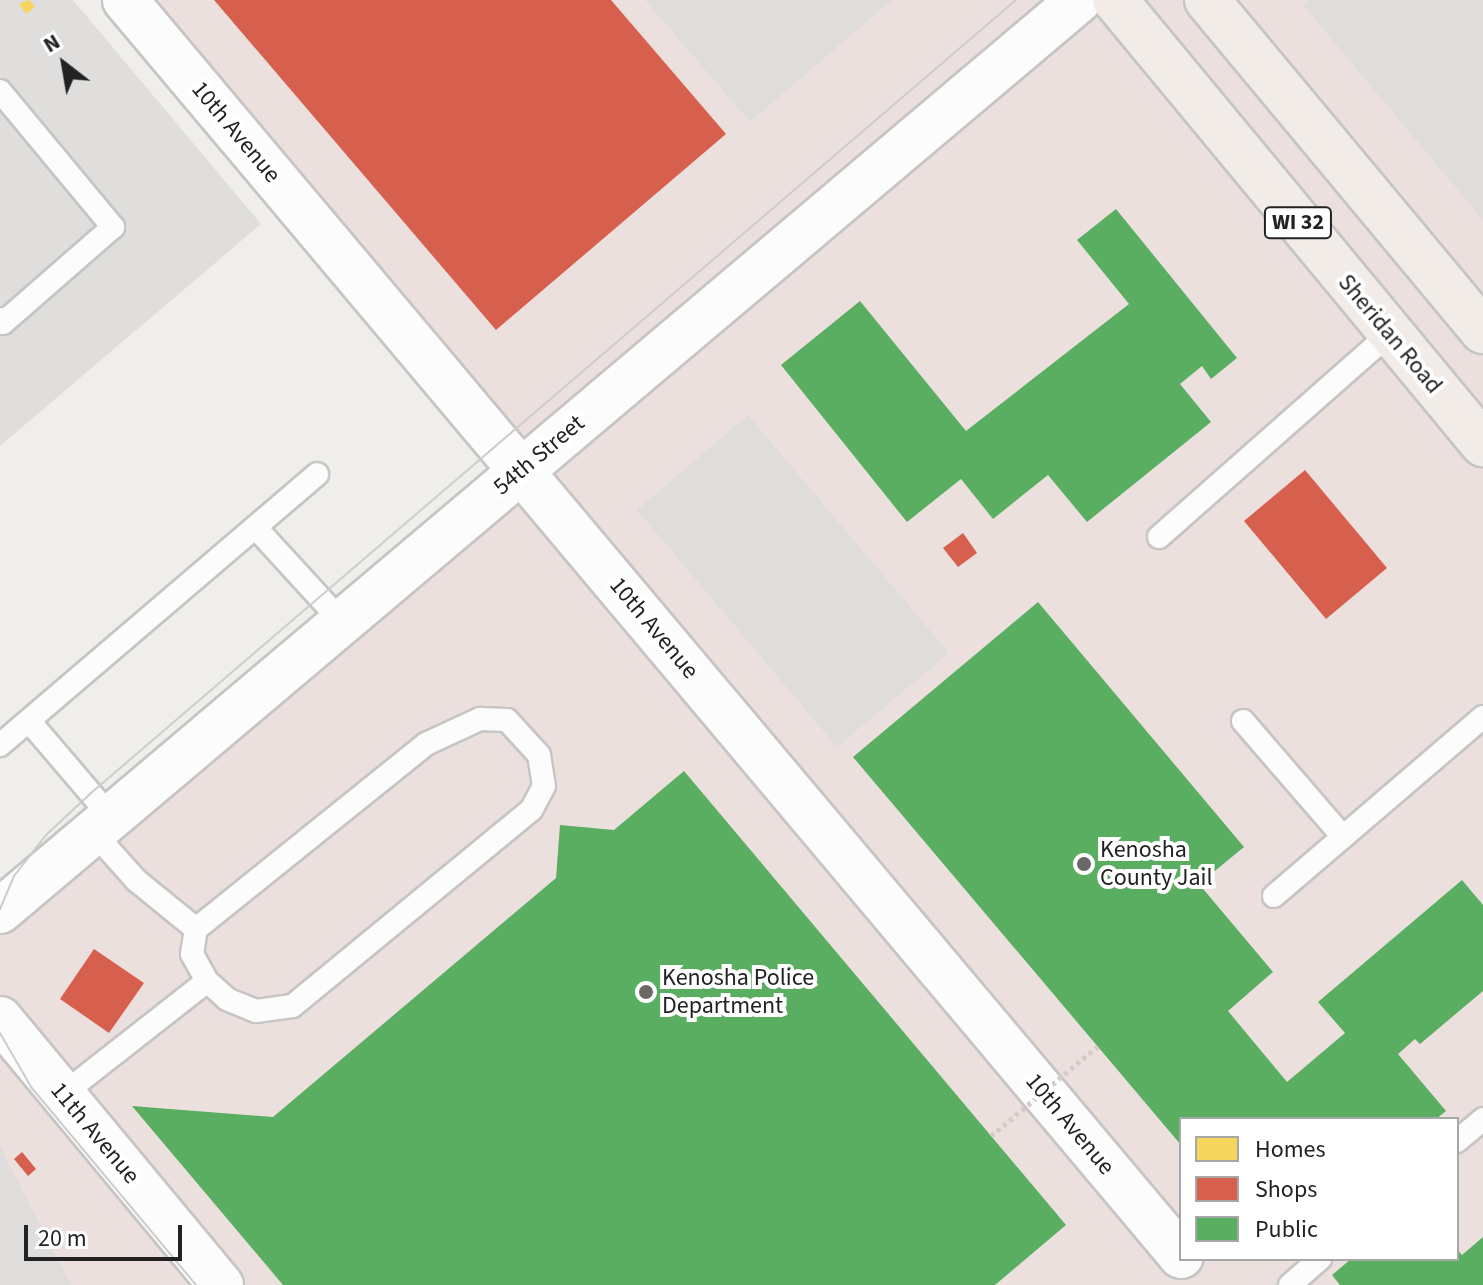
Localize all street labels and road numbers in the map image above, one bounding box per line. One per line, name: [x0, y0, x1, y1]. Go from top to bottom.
street label: 10th Avenue: [185, 75, 287, 189]
road number: WI 32: [1262, 205, 1334, 241]
street label: Sheridan Road: [1332, 268, 1448, 400]
street label: 54th Street: [488, 409, 590, 501]
street label: 10th Avenue: [603, 571, 705, 685]
street label: 10th Avenue: [1019, 1067, 1121, 1181]
street label: 11th Avenue: [44, 1076, 146, 1190]

